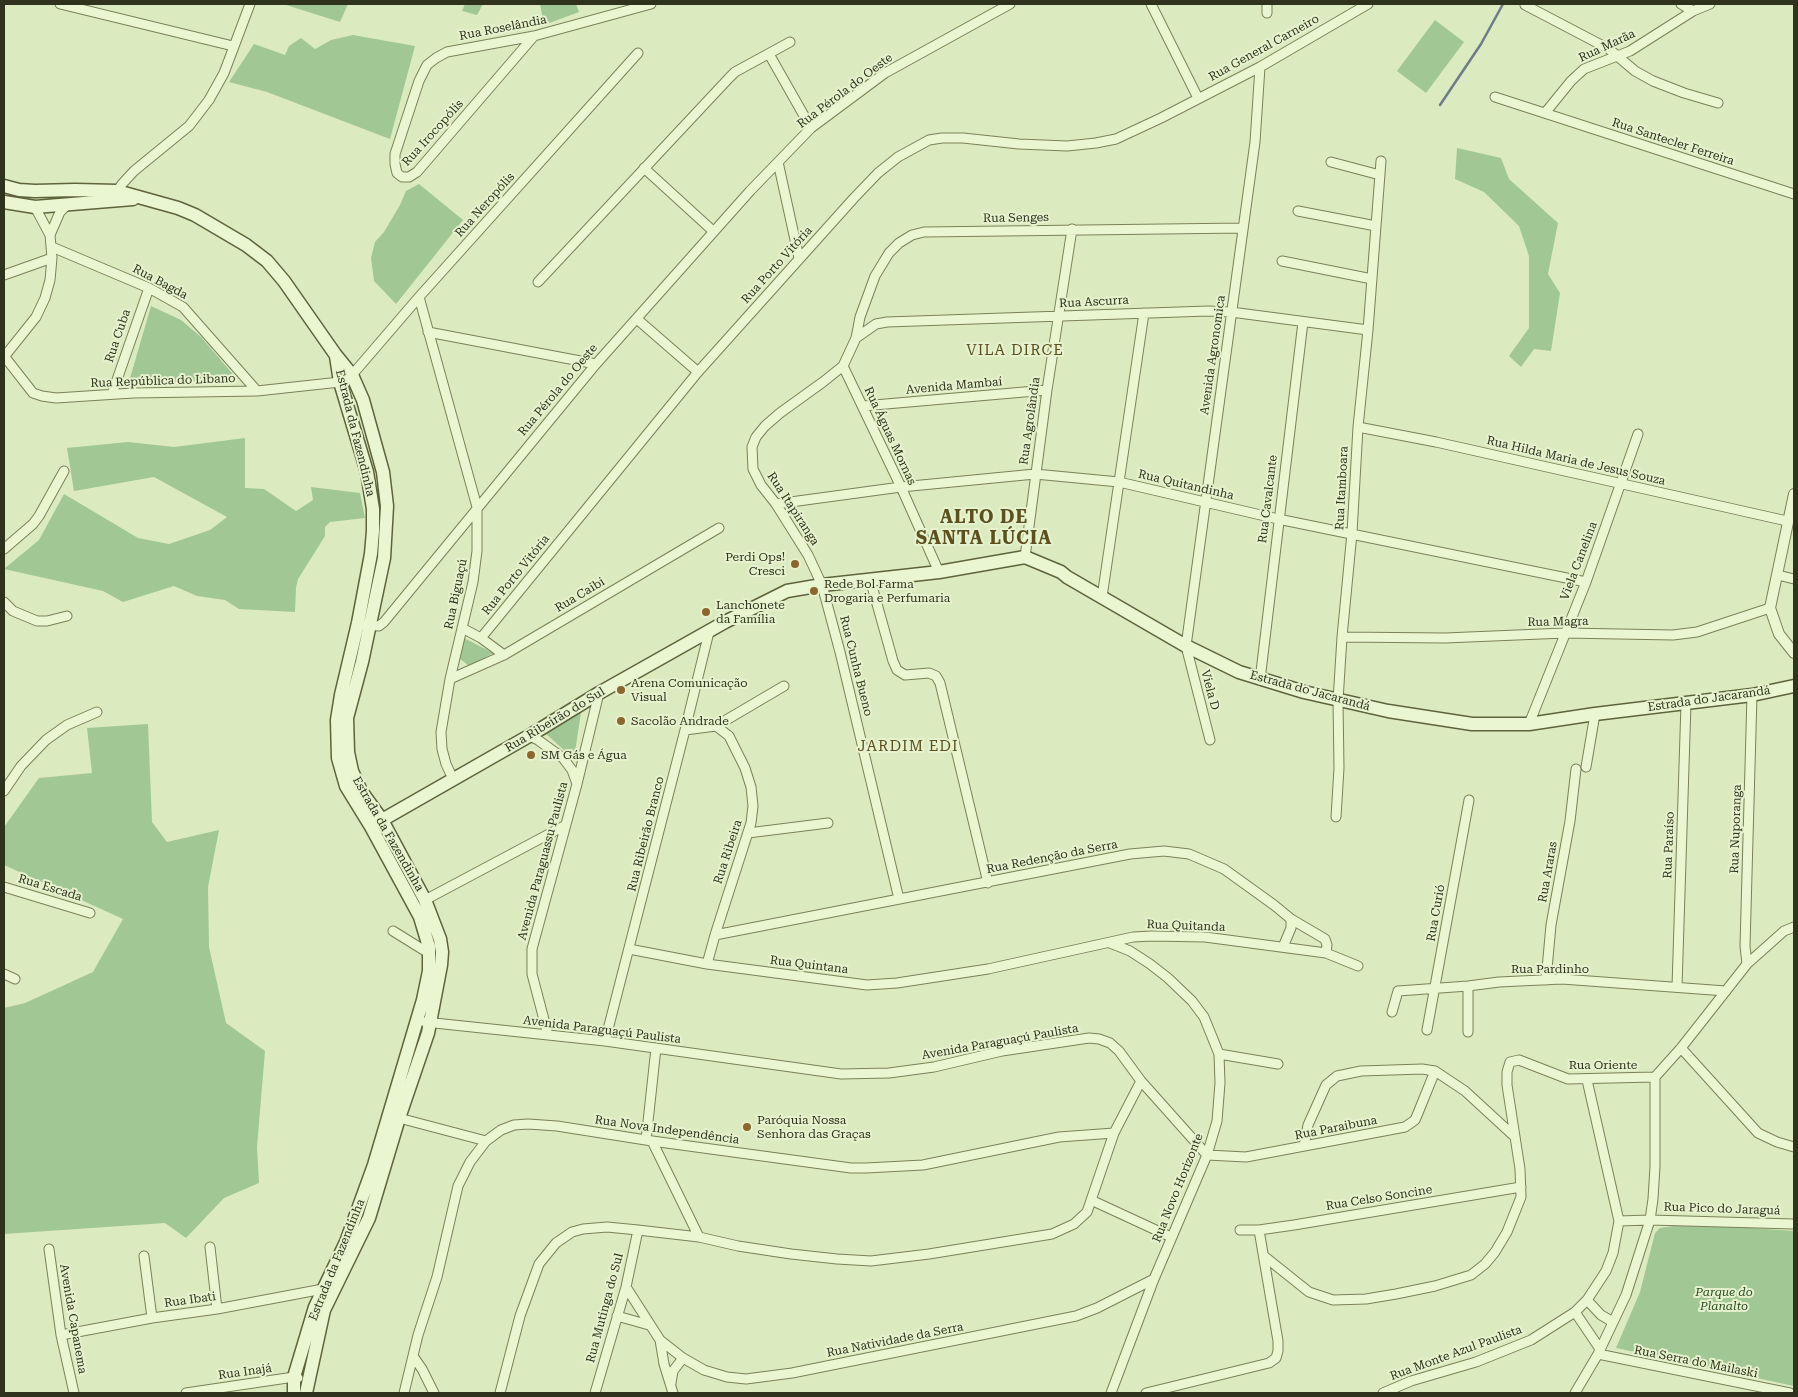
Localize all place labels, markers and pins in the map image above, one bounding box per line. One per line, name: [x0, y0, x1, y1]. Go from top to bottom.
place label: Perdi Ops! Cresci: [725, 550, 785, 578]
marker: Perdi Ops! Cresci: [789, 558, 801, 570]
place label: Rede Bol Farma Drogaria e Perfumaria: [824, 577, 950, 605]
marker: Rede Bol Farma Drogaria e Perfumaria: [808, 585, 820, 597]
place label: Lanchonete da Família: [716, 598, 785, 626]
marker: Lanchonete da Família: [700, 606, 712, 618]
place label: Arena Comunicação Visual: [631, 676, 748, 704]
marker: Arena Comunicação Visual: [615, 684, 627, 696]
place label: Sacolão Andrade: [631, 714, 729, 728]
marker: Sacolão Andrade: [615, 715, 627, 727]
place label: SM Gás e Água: [541, 748, 627, 762]
marker: SM Gás e Água: [525, 749, 537, 761]
place label: Paróquia Nossa Senhora das Graças: [757, 1113, 871, 1141]
marker: Paróquia Nossa Senhora das Graças: [741, 1121, 753, 1133]

